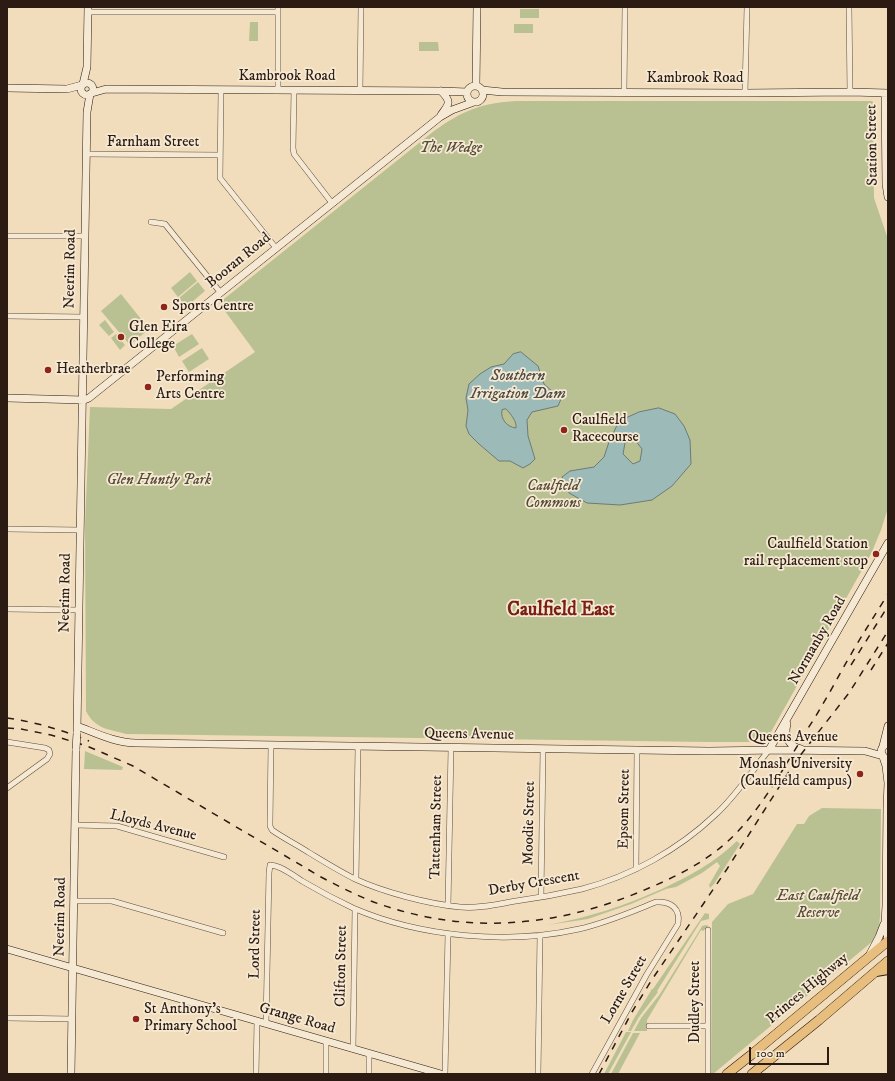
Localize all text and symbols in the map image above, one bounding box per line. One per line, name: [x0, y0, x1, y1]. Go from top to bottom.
street label: Kambrook Road: [239, 68, 335, 86]
street label: Kambrook Road: [647, 70, 743, 88]
street label: Station Street: [863, 104, 883, 186]
street label: Farnham Street: [107, 134, 199, 152]
park label: The Wedge: [420, 140, 482, 158]
street label: Neerim Road: [61, 229, 81, 309]
street label: Booran Road: [203, 229, 275, 293]
place label: Sports Centre: [172, 298, 254, 316]
marker: Sports Centre: [159, 302, 169, 312]
place label: Glen Eira College: [129, 319, 188, 354]
marker: Glen Eira College: [116, 332, 126, 342]
place label: Heatherbrae: [56, 361, 130, 379]
marker: Heatherbrae: [43, 365, 53, 375]
water label: Southern Irrigation Dam: [470, 367, 566, 405]
place label: Performing Arts Centre: [156, 369, 225, 404]
marker: Performing Arts Centre: [143, 382, 153, 392]
place label: Caulfield Racecourse: [572, 412, 639, 447]
marker: Caulfield Racecourse: [559, 425, 569, 435]
park label: Glen Huntly Park: [107, 472, 211, 490]
park label: Caulfield Commons: [525, 478, 581, 513]
place label: Caulfield Station rail replacement stop: [744, 536, 868, 571]
marker: Caulfield Station rail replacement stop: [871, 549, 881, 559]
street label: Neerim Road: [56, 553, 76, 633]
street label: Normanby Road: [786, 594, 850, 688]
district label: Caulfield East: [507, 600, 615, 622]
street label: Queens Avenue: [424, 725, 514, 745]
street label: Queens Avenue: [748, 729, 838, 747]
place label: Monash University (Caulfield campus): [739, 756, 852, 791]
street label: Epsom Street: [615, 769, 635, 849]
marker: Monash University (Caulfield campus): [855, 769, 865, 779]
street label: Tattenham Street: [427, 775, 447, 879]
street label: Moodie Street: [520, 781, 540, 865]
street label: Lloyds Avenue: [108, 807, 198, 845]
street label: Derby Crescent: [487, 867, 581, 901]
street label: Neerim Road: [51, 877, 71, 957]
park label: East Caulfield Reserve: [777, 888, 859, 923]
street label: Lord Street: [246, 909, 266, 979]
street label: Clifton Street: [332, 925, 352, 1007]
street label: Princes Highway: [763, 950, 853, 1028]
street label: Lorne Street: [598, 952, 652, 1028]
street label: Dudley Street: [687, 961, 705, 1043]
street label: Grange Road: [257, 1000, 337, 1038]
place label: St Anthony's Primary School: [144, 1001, 237, 1036]
marker: St Anthony's Primary School: [131, 1014, 141, 1024]
scale bar: [751, 1039, 831, 1065]
text: 100 m: [756, 1046, 785, 1061]

